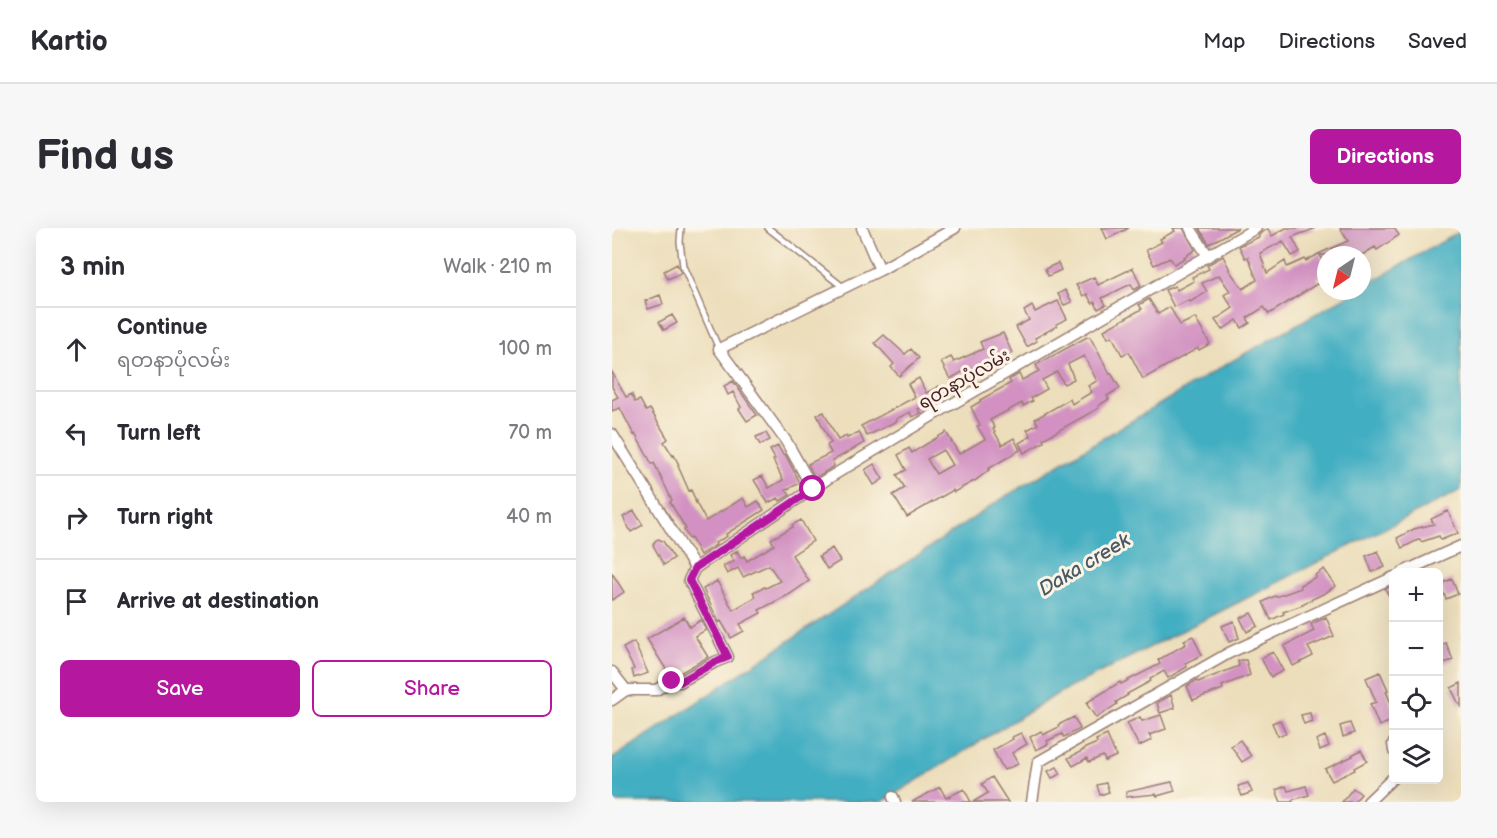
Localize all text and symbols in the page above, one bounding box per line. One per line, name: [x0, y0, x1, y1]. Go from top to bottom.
text: Kartio: [30, 25, 108, 58]
text: Map: [1203, 29, 1246, 54]
text: Directions: [1279, 29, 1375, 54]
text: Saved: [1408, 29, 1467, 54]
button: Directions: [1310, 129, 1461, 184]
text: Find us: [36, 131, 174, 182]
north arrow: [1317, 246, 1371, 300]
text: 3 min: [60, 252, 125, 283]
text: Walk · 210 m: [443, 255, 552, 279]
text: Continue: [117, 314, 207, 341]
icon: ahead: [60, 333, 93, 366]
text: 100 m: [499, 337, 552, 361]
street label: ရတနာပုံလမ်း: [913, 342, 1016, 417]
text: ရတနာပုံလမ်း: [117, 349, 230, 373]
icon: left: [60, 417, 93, 450]
text: Turn left: [117, 420, 201, 447]
text: 70 m: [508, 421, 552, 445]
route start: [799, 475, 825, 501]
icon: right: [60, 501, 93, 534]
text: Turn right: [117, 504, 213, 531]
text: 40 m: [506, 505, 552, 529]
water label: Daka creek: [1034, 528, 1136, 602]
map controls: [1389, 568, 1443, 784]
button: +: [1389, 568, 1443, 622]
icon: arrive: [60, 585, 93, 618]
text: Arrive at destination: [117, 588, 319, 615]
button: −: [1389, 622, 1443, 676]
button: Save: [60, 660, 300, 717]
button: Share: [312, 660, 552, 717]
route end: [658, 667, 684, 693]
button: locate: [1389, 676, 1443, 730]
button: layers: [1389, 730, 1443, 784]

